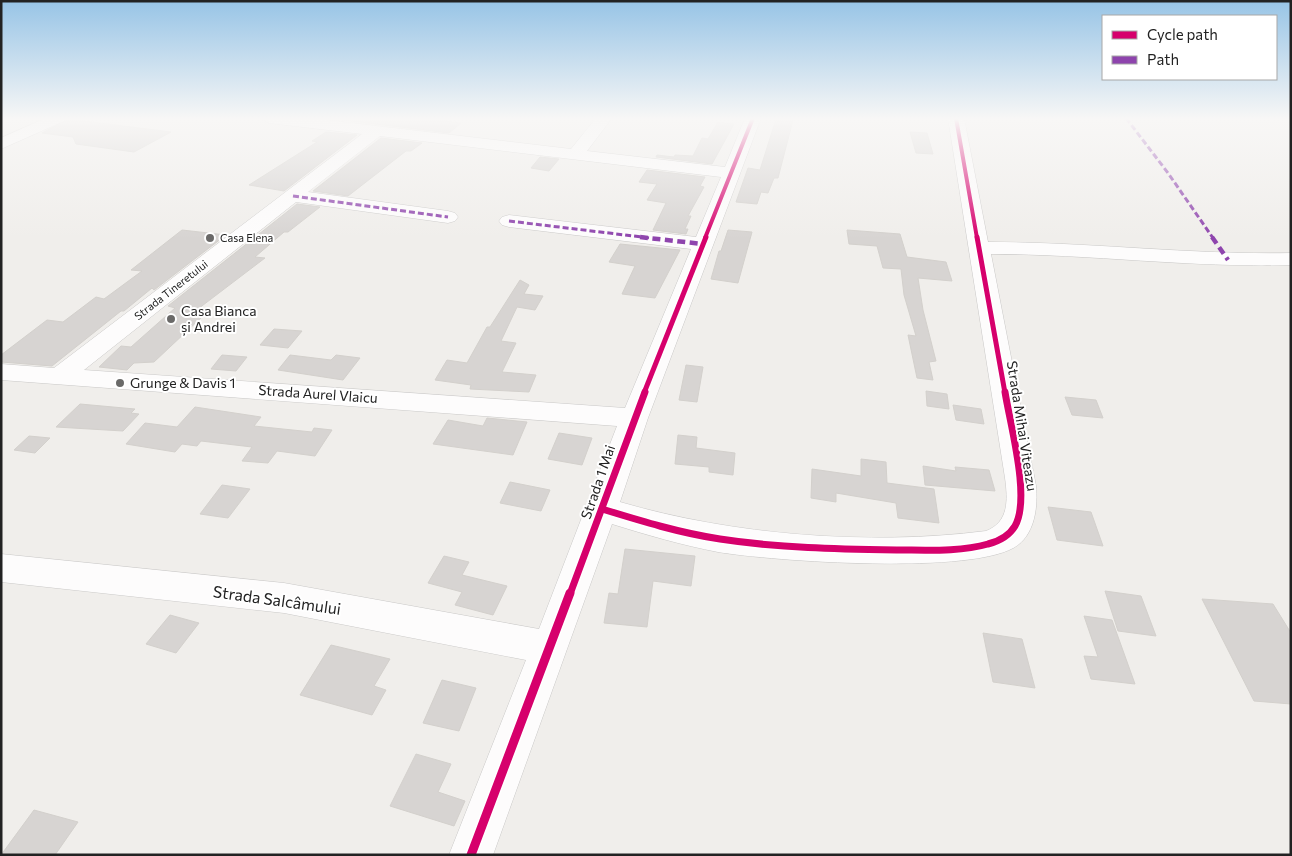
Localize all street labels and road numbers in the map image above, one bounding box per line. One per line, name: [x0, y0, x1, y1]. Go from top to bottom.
street label: Strada Tineretului: [131, 257, 210, 322]
street label: Strada Mihai Viteazu: [1004, 360, 1041, 492]
street label: Strada Aurel Vlaicu: [258, 381, 378, 406]
street label: Strada 1 Mai: [577, 442, 618, 521]
street label: Strada Salcâmului: [212, 581, 342, 618]

